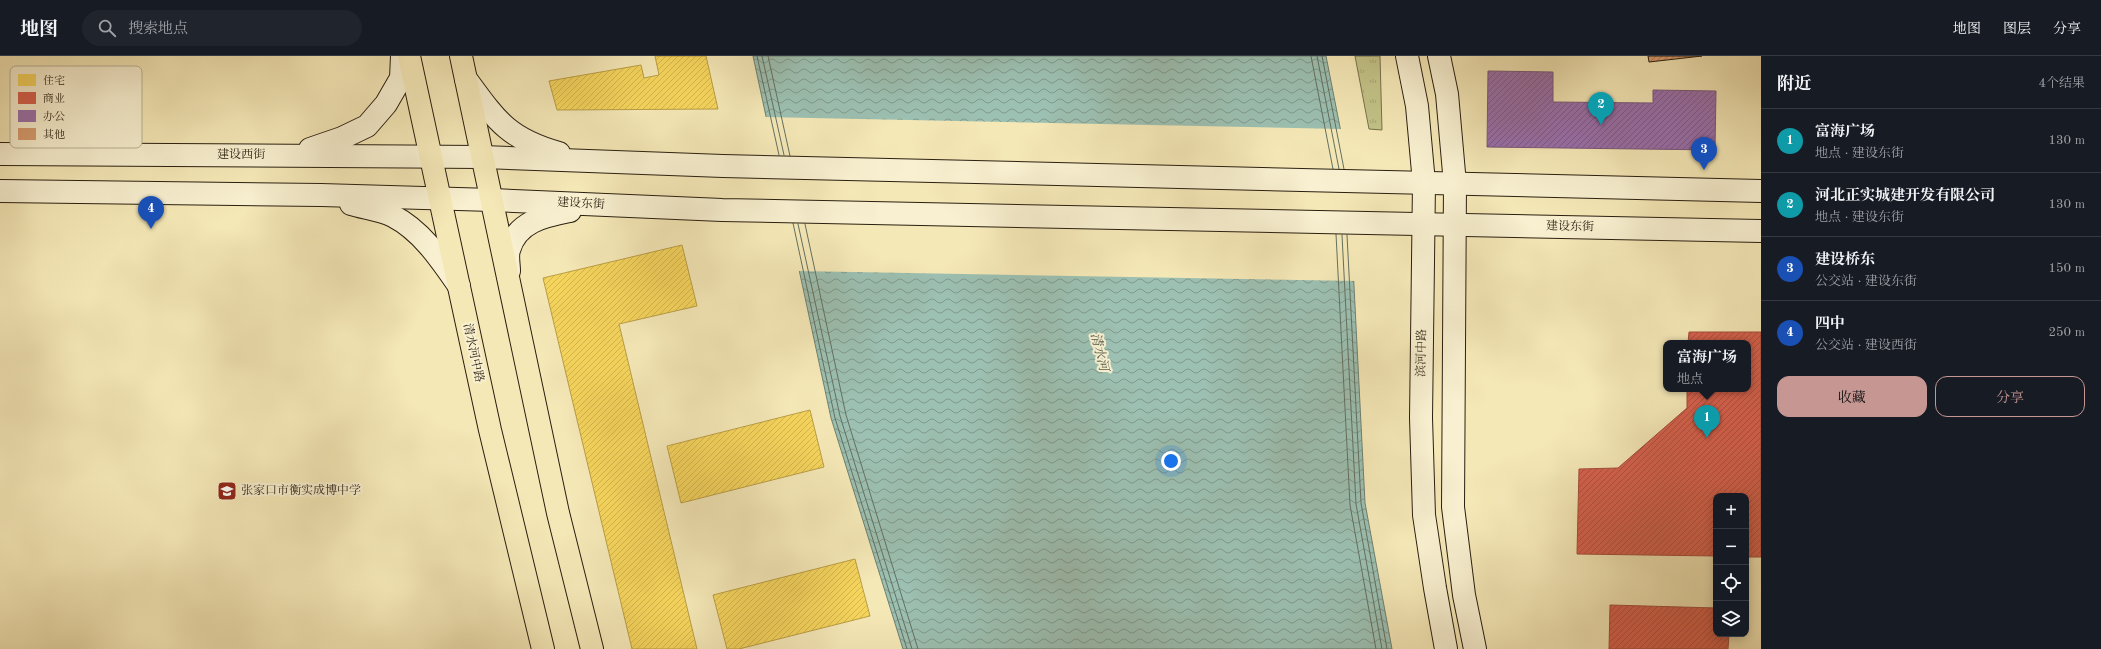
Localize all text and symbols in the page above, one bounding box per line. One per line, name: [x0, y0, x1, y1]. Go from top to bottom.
search box: [82, 10, 362, 46]
icon: search: [96, 17, 118, 39]
text: 地图: [20, 21, 58, 40]
text: 搜索地点: [128, 22, 188, 37]
text: 地图: [1953, 22, 1981, 36]
text: 图层: [2003, 22, 2031, 36]
text: 分享: [2053, 22, 2081, 36]
legend: [10, 66, 142, 148]
text: 住宅: [43, 74, 65, 87]
text: 附近: [1777, 76, 1811, 93]
text: 4个结果: [2038, 77, 2085, 90]
text: 商业: [43, 92, 65, 105]
pin: 2: [1588, 92, 1614, 125]
text: 办公: [43, 110, 65, 123]
text: 富海广场: [1815, 125, 1875, 140]
text: 其他: [43, 128, 65, 141]
text: 1: [1786, 134, 1794, 147]
text: 130 m: [2048, 134, 2085, 147]
pin: 3: [1691, 137, 1717, 170]
street label: 建设西街: [217, 147, 266, 161]
text: 地点 · 建设东街: [1815, 147, 1904, 160]
text: 河北正实城建开发有限公司: [1815, 189, 1995, 204]
street label: 建设东街: [557, 195, 606, 211]
pin: 4: [138, 196, 164, 229]
text: 2: [1786, 198, 1794, 211]
text: 130 m: [2048, 198, 2085, 211]
text: 地点 · 建设东街: [1815, 211, 1904, 224]
street label: 建设东街: [1546, 219, 1595, 233]
text: 建设桥东: [1815, 253, 1875, 268]
text: 3: [1786, 262, 1794, 275]
text: 150 m: [2048, 262, 2085, 275]
text: 公交站 · 建设东街: [1815, 275, 1917, 288]
text: 四中: [1815, 317, 1845, 332]
street label: 清水河中路: [461, 322, 487, 384]
text: 4: [1786, 326, 1794, 339]
text: 250 m: [2048, 326, 2085, 339]
street label: 滨河中路: [1414, 329, 1428, 377]
water label: 清水河: [1088, 331, 1111, 374]
text: 公交站 · 建设西街: [1815, 339, 1917, 352]
popup: [1663, 340, 1751, 392]
text: 富海广场: [1677, 351, 1737, 366]
text: 地点: [1677, 373, 1703, 386]
button: 收藏: [1777, 376, 1927, 417]
button: 分享: [1935, 376, 2085, 417]
pin: 1: [1694, 405, 1720, 438]
your location: [1161, 451, 1181, 471]
school or university icon: 张家口市衡实成博中学: [216, 480, 238, 502]
place label: 张家口市衡实成博中学: [241, 483, 361, 497]
map controls: [1713, 493, 1749, 637]
button: +: [1713, 493, 1749, 529]
button: −: [1713, 529, 1749, 565]
button: locate: [1713, 565, 1749, 601]
button: layers: [1713, 601, 1749, 637]

